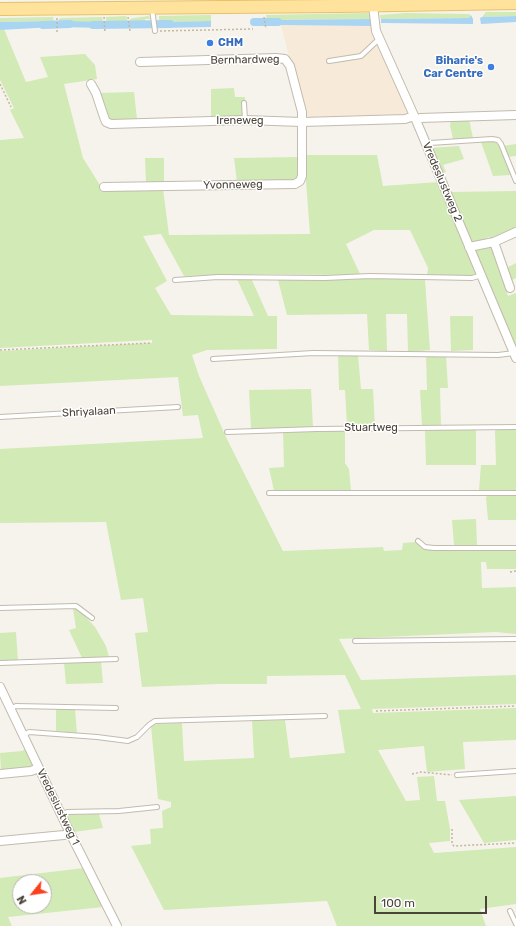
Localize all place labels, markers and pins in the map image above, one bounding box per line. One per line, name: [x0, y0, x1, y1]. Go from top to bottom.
place label: CHM: [218, 36, 243, 50]
marker: CHM: [205, 38, 215, 48]
place label: Biharie's Car Centre: [424, 54, 483, 80]
marker: Biharie's Car Centre: [486, 62, 496, 72]

